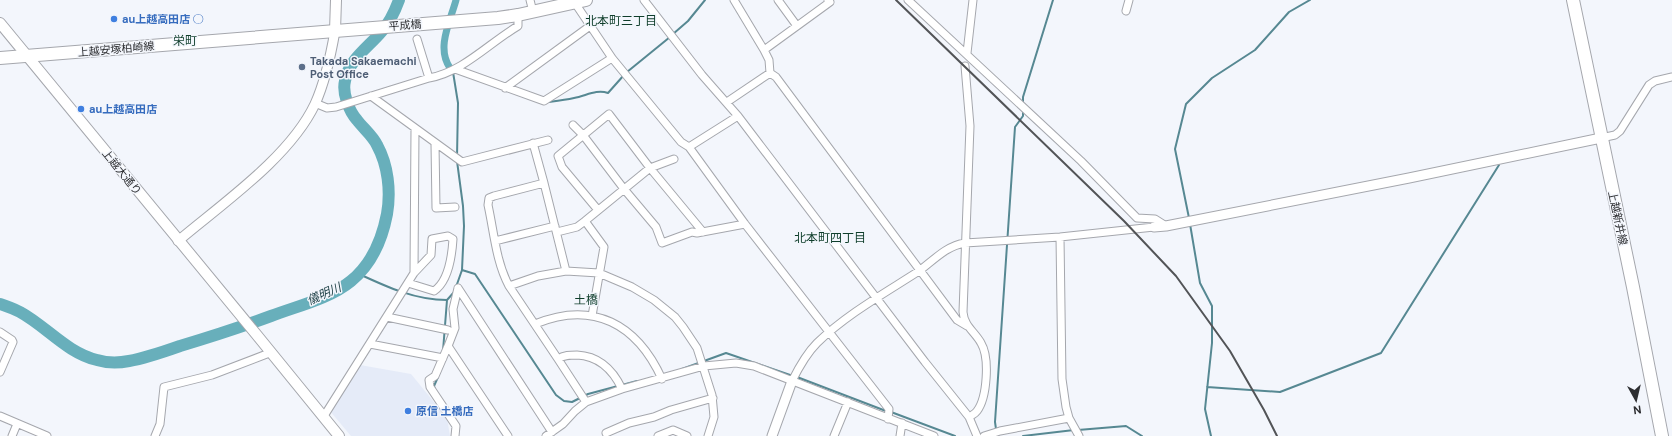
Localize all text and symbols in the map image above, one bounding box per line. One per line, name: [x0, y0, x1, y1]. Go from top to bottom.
place label: au上越高田店 ○: [122, 12, 204, 26]
district label: 北本町三丁目: [585, 13, 657, 29]
marker: au上越高田店 ○: [109, 14, 119, 24]
street label: 平成橋: [388, 17, 422, 33]
district label: 栄町: [173, 33, 197, 49]
street label: 上越安塚柏崎線: [77, 39, 155, 59]
place label: Takada Sakaemachi Post Office: [310, 54, 416, 81]
marker: Takada Sakaemachi Post Office: [297, 62, 307, 72]
place label: au上越高田店: [89, 102, 157, 116]
marker: au上越高田店: [76, 104, 86, 114]
street label: 上越大通り: [99, 146, 145, 198]
street label: 上越新井線: [1605, 190, 1631, 246]
district label: 北本町四丁目: [794, 230, 866, 246]
water label: 儀明川: [304, 279, 346, 309]
district label: 土橋: [574, 292, 598, 308]
north arrow: [1616, 380, 1656, 420]
text: N: [1632, 402, 1642, 417]
place label: 原信 土橋店: [416, 404, 474, 418]
marker: 原信 土橋店: [403, 406, 413, 416]

